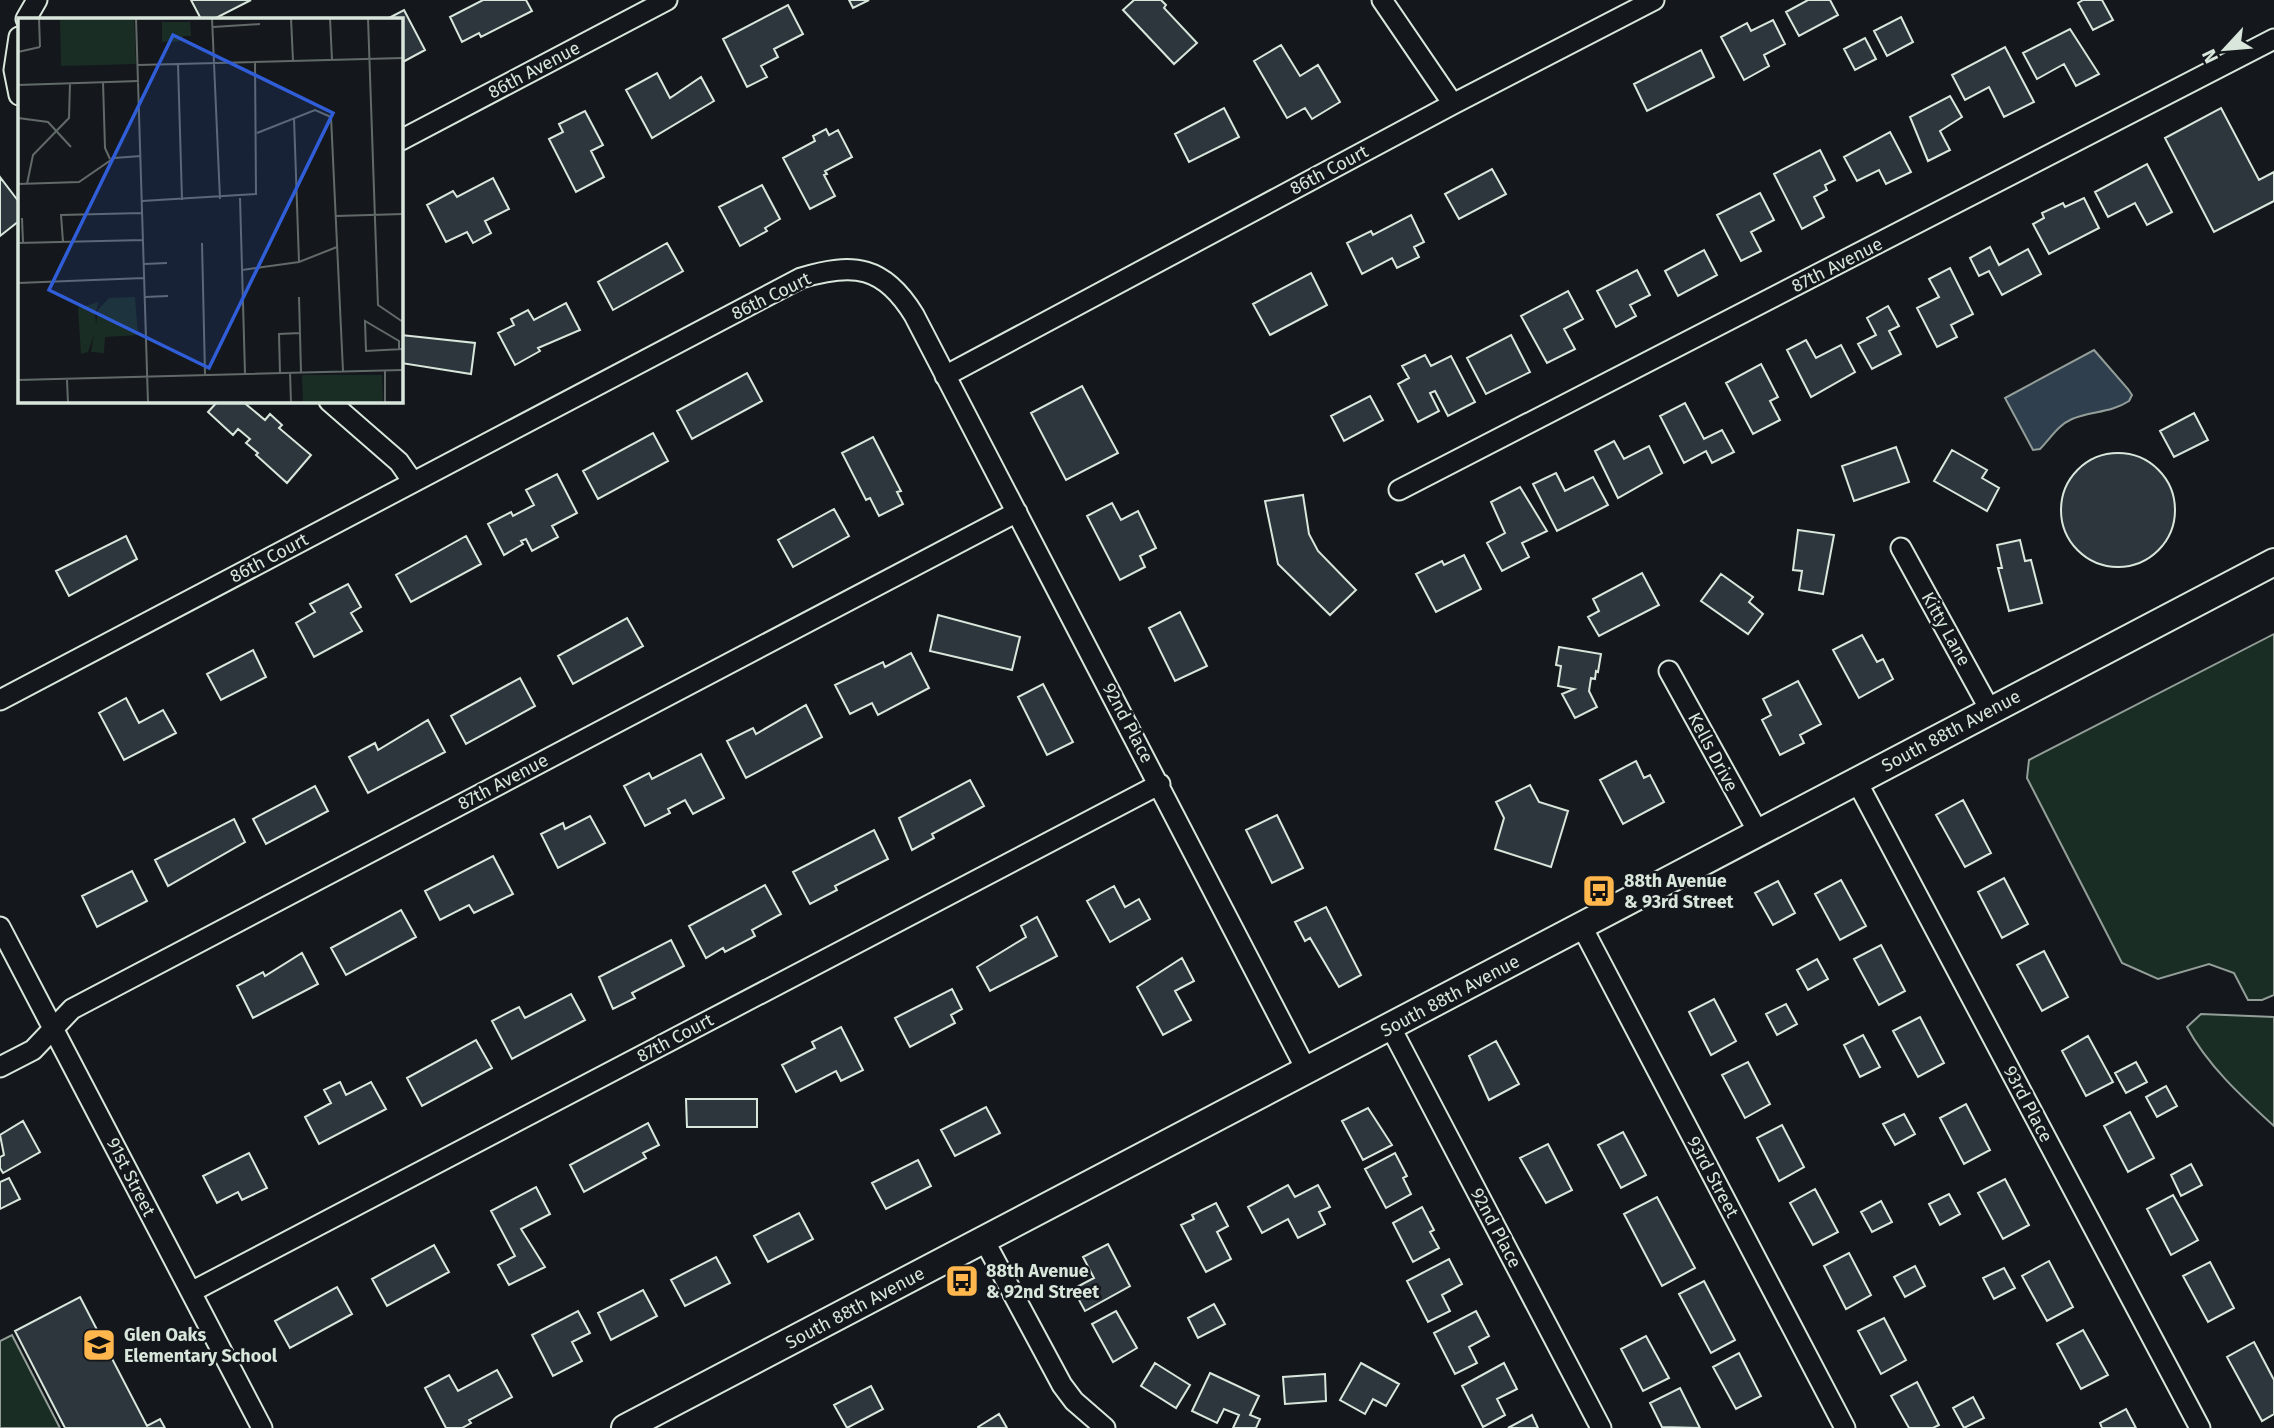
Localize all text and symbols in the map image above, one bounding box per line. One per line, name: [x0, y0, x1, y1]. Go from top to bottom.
north arrow: [2190, 14, 2260, 84]
inset map: [18, 18, 402, 402]
street label: 86th Avenue: [484, 37, 584, 103]
text: N: [2197, 46, 2223, 67]
street label: 86th Court: [1286, 140, 1372, 200]
street label: 87th Avenue: [1788, 233, 1886, 297]
street label: 86th Court: [728, 267, 815, 325]
street label: 86th Court: [226, 528, 312, 588]
street label: Kitty Lane: [1917, 588, 1975, 670]
street label: 92nd Place: [1098, 679, 1158, 767]
street label: South 88th Avenue: [1878, 685, 2024, 777]
street label: Kells Drive: [1683, 709, 1743, 795]
street label: 87th Avenue: [454, 749, 552, 815]
place label: 88th Avenue & 93rd Street: [1624, 870, 1735, 913]
bus stop icon: 88th Avenue & 93rd Street: [1580, 872, 1618, 910]
street label: South 88th Avenue: [1377, 950, 1523, 1042]
street label: 87th Court: [633, 1008, 718, 1067]
street label: 93rd Place: [1999, 1062, 2057, 1146]
street label: 93rd Street: [1682, 1133, 1744, 1222]
street label: 91st Street: [102, 1134, 160, 1220]
street label: 92nd Place: [1466, 1184, 1526, 1272]
place label: 88th Avenue & 92nd Street: [986, 1260, 1100, 1303]
street label: South 88th Avenue: [782, 1262, 928, 1354]
bus stop icon: 88th Avenue & 92nd Street: [943, 1262, 981, 1300]
place label: Glen Oaks Elementary School: [124, 1324, 278, 1367]
school or university icon: Glen Oaks Elementary School: [80, 1326, 118, 1364]

